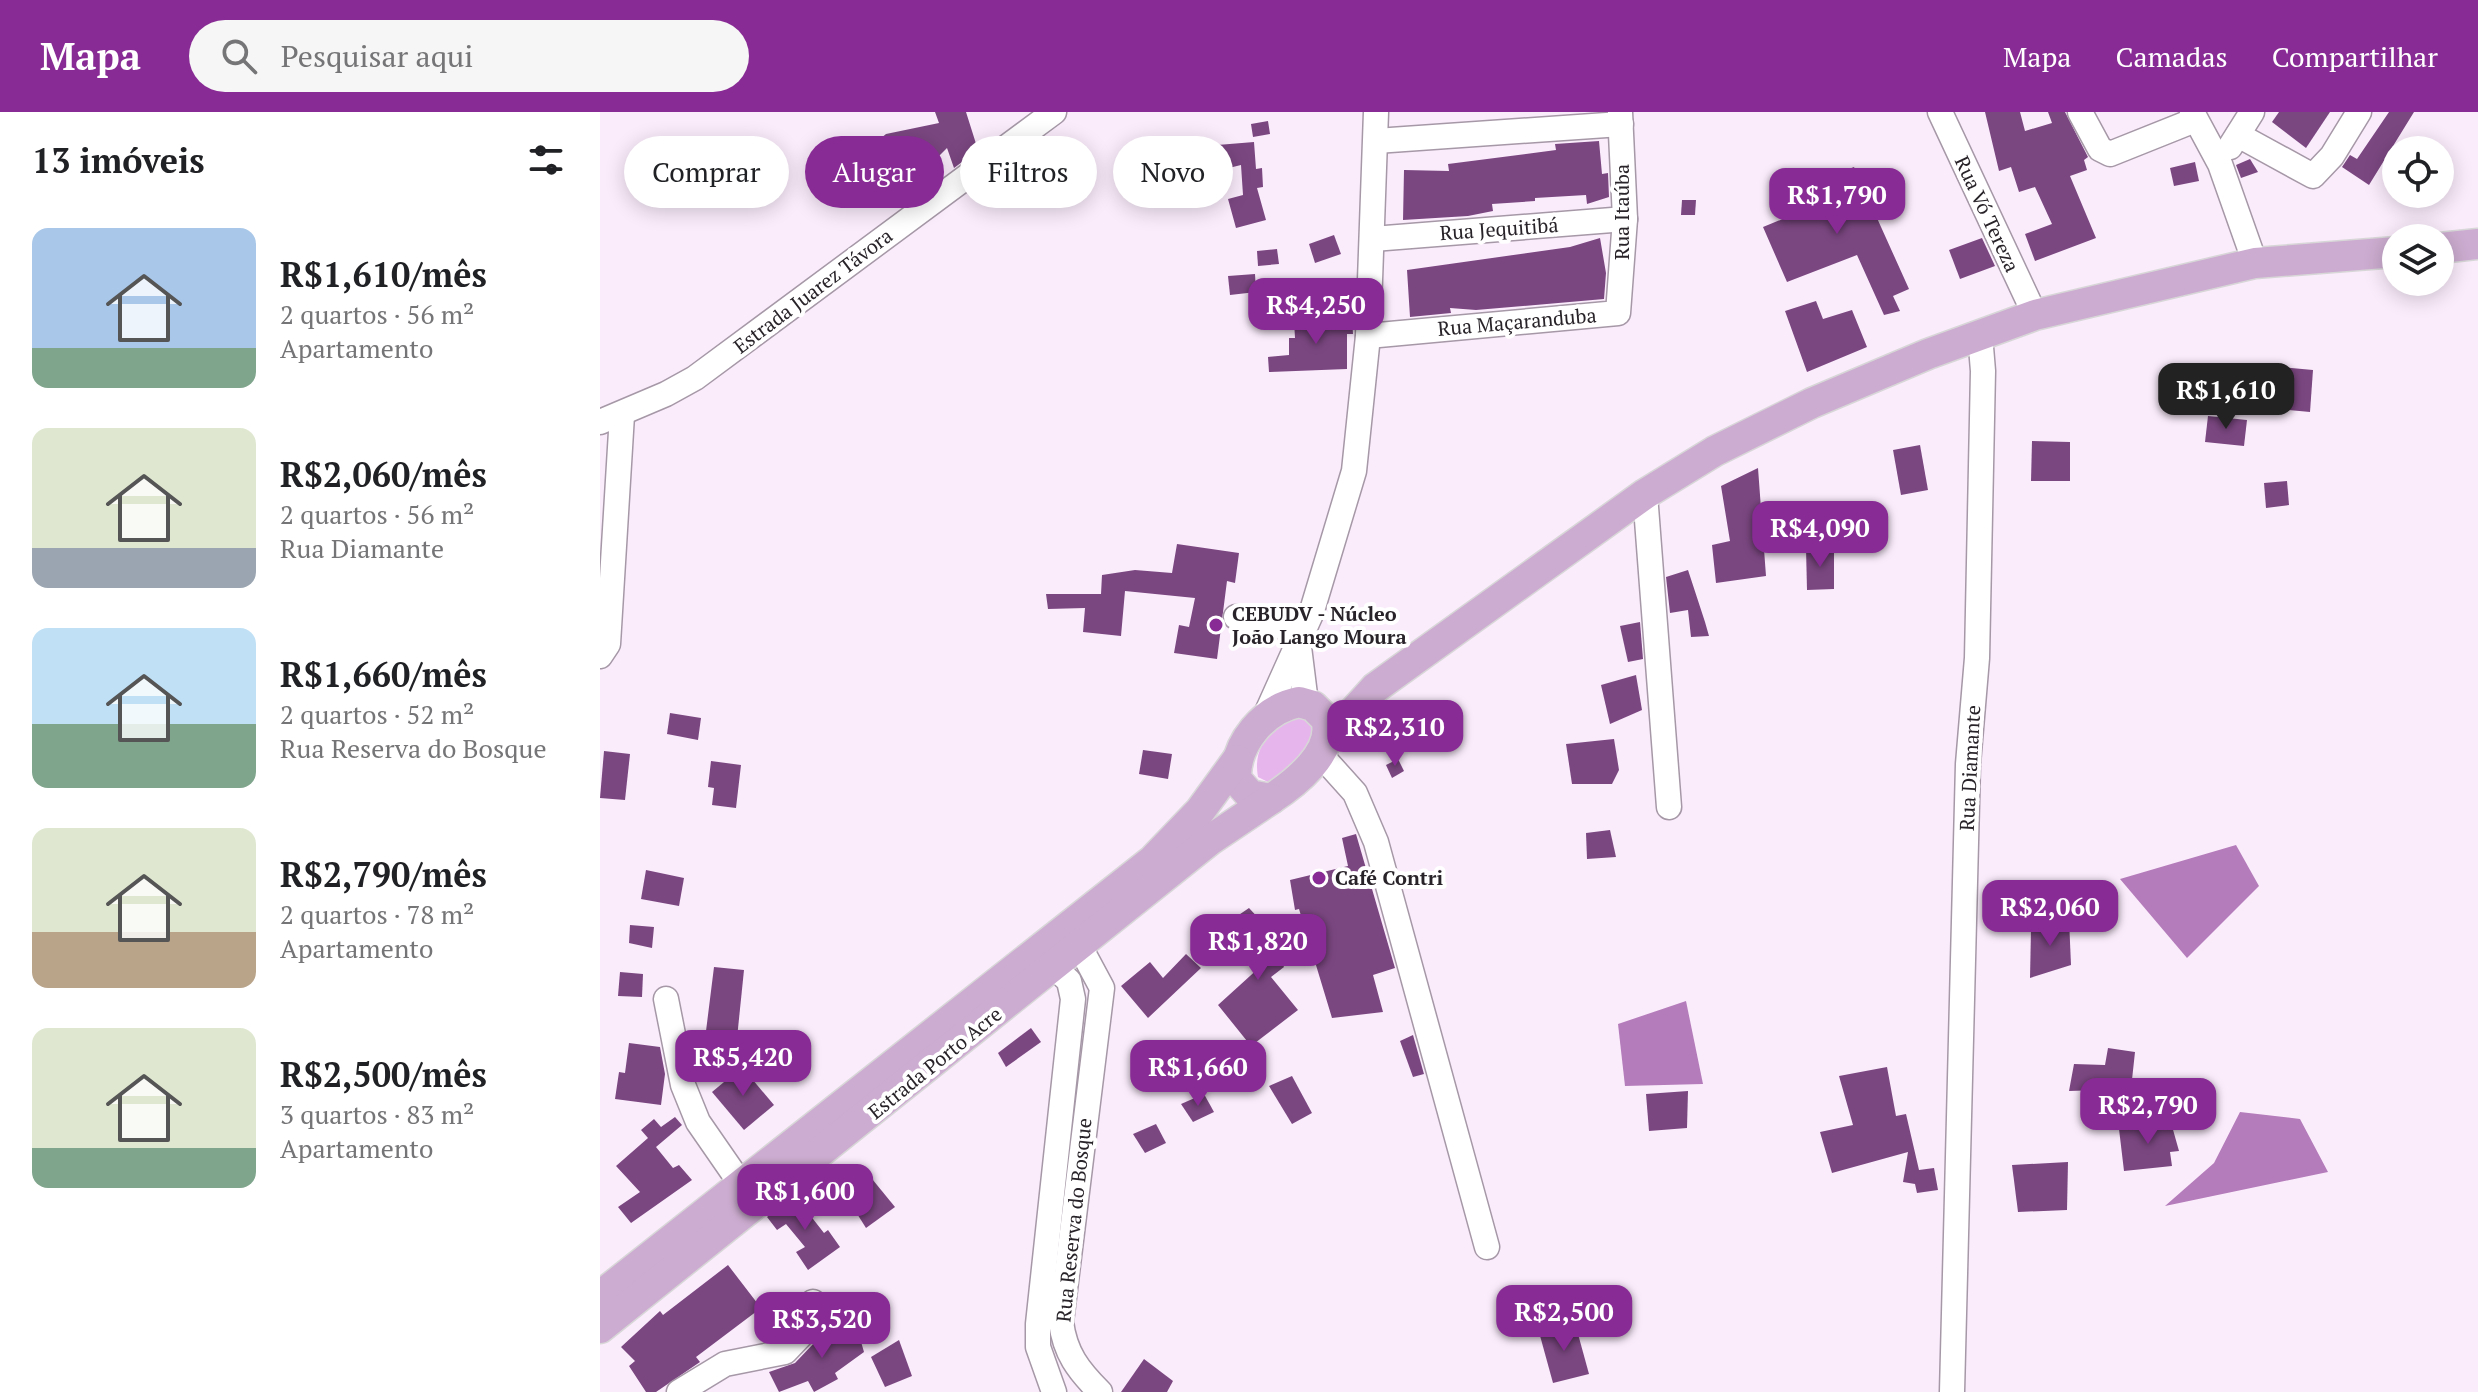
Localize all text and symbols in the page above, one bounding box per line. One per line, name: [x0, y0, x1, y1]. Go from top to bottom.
search box: [189, 20, 749, 92]
text: Mapa: [40, 31, 141, 81]
icon: search: [217, 34, 261, 78]
text: Pesquisar aqui: [281, 36, 473, 76]
text: Mapa: [2003, 38, 2071, 75]
text: Camadas: [2115, 38, 2228, 75]
text: Compartilhar: [2272, 38, 2438, 75]
chip: Comprar: [624, 136, 789, 208]
chip: Alugar: [805, 136, 944, 208]
chip: Filtros: [960, 136, 1097, 208]
chip: Novo: [1113, 136, 1233, 208]
map controls: [2382, 136, 2454, 296]
button: locate: [2382, 136, 2454, 208]
text: 13 imóveis: [32, 138, 205, 183]
icon: filters: [524, 138, 568, 182]
street label: Rua Vó Tereza: [1949, 151, 2026, 276]
street label: Rua Itaúba: [1608, 164, 1635, 260]
pin: R$1,790: [1763, 168, 1911, 236]
text: R$1,790: [1787, 177, 1887, 211]
street label: Rua Jequitibá: [1439, 211, 1559, 246]
street label: Estrada Juarez Távora: [728, 222, 898, 359]
button: layers: [2382, 224, 2454, 296]
text: R$1,610/mês: [280, 252, 487, 297]
icon: home: [96, 260, 192, 356]
pin: R$4,250: [1242, 278, 1390, 346]
text: R$4,250: [1266, 287, 1366, 321]
text: 2 quartos · 56 m²: [280, 297, 474, 331]
street label: Rua Maçaranduba: [1436, 301, 1597, 342]
text: Apartamento: [280, 331, 433, 365]
pin: R$1,610: [2152, 363, 2300, 431]
text: R$1,610: [2176, 372, 2276, 406]
text: R$2,060/mês: [280, 452, 487, 497]
icon: home: [96, 460, 192, 556]
text: 2 quartos · 56 m²: [280, 497, 474, 531]
pin: R$4,090: [1746, 501, 1894, 569]
text: R$4,090: [1770, 510, 1870, 544]
text: Rua Diamante: [280, 531, 444, 565]
place label: CEBUDV - Núcleo João Lango Moura: [1232, 600, 1407, 650]
marker: CEBUDV - Núcleo João Lango Moura: [1207, 616, 1225, 634]
text: R$1,660/mês: [280, 652, 487, 697]
icon: home: [96, 660, 192, 756]
text: 2 quartos · 52 m²: [280, 697, 474, 731]
pin: R$2,310: [1321, 700, 1469, 768]
street label: Rua Diamante: [1953, 704, 1986, 832]
text: R$2,310: [1345, 709, 1445, 743]
text: Rua Reserva do Bosque: [280, 731, 546, 765]
text: R$2,790/mês: [280, 852, 487, 897]
icon: home: [96, 860, 192, 956]
place label: Café Contri: [1335, 864, 1443, 891]
marker: Café Contri: [1310, 869, 1328, 887]
pin: R$2,060: [1976, 880, 2124, 948]
text: R$2,060: [2000, 889, 2100, 923]
text: 2 quartos · 78 m²: [280, 897, 474, 931]
pin: R$1,820: [1184, 914, 1332, 982]
text: R$1,820: [1208, 923, 1308, 957]
text: Apartamento: [280, 931, 433, 965]
street label: Estrada Porto Acre: [862, 1000, 1007, 1125]
pin: R$5,420: [669, 1030, 817, 1098]
text: R$5,420: [693, 1039, 793, 1073]
pin: R$1,660: [1124, 1040, 1272, 1108]
text: R$1,660: [1148, 1049, 1248, 1083]
text: R$2,500/mês: [280, 1052, 487, 1097]
icon: home: [96, 1060, 192, 1156]
pin: R$2,790: [2074, 1078, 2222, 1146]
text: R$2,790: [2098, 1087, 2198, 1121]
text: 3 quartos · 83 m²: [280, 1097, 474, 1131]
street label: Rua Reserva do Bosque: [1049, 1117, 1098, 1323]
text: Apartamento: [280, 1131, 433, 1165]
pin: R$1,600: [731, 1164, 879, 1232]
text: R$1,600: [755, 1173, 855, 1207]
pin: R$2,500: [1490, 1285, 1638, 1353]
pin: R$3,520: [748, 1292, 896, 1360]
text: R$2,500: [1514, 1294, 1614, 1328]
text: R$3,520: [772, 1301, 872, 1335]

